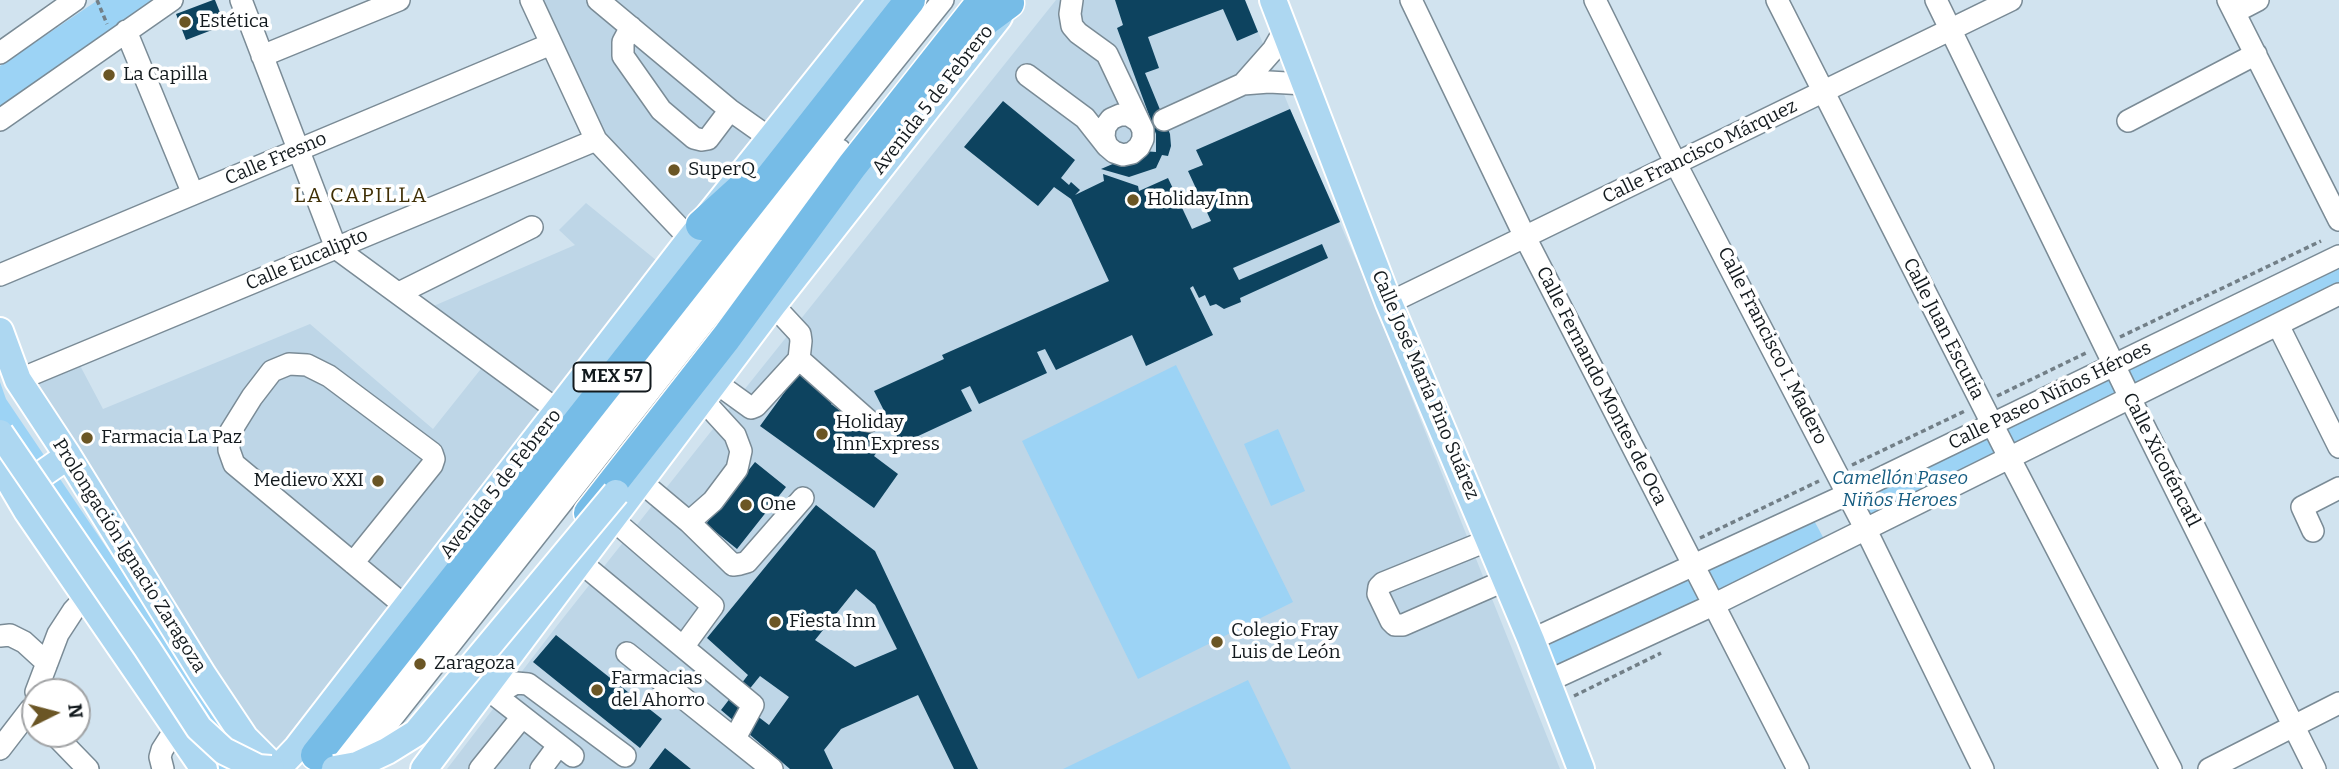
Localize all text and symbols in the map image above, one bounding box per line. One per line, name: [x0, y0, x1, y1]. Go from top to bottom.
place label: Estética: [199, 11, 269, 33]
marker: Estética: [177, 14, 193, 30]
street label: Avenida 5 de Febrero: [868, 21, 998, 179]
place label: La Capilla: [123, 64, 208, 86]
marker: La Capilla: [101, 67, 117, 83]
street label: Calle Francisco Márquez: [1599, 95, 1801, 209]
street label: Calle Fresno: [222, 127, 330, 191]
place label: SuperQ: [688, 159, 755, 181]
marker: SuperQ: [666, 162, 682, 178]
district label: LA CAPILLA: [295, 183, 427, 209]
place label: Holiday Inn: [1147, 189, 1249, 211]
marker: Holiday Inn: [1125, 192, 1141, 208]
street label: Calle Eucalipto: [242, 224, 372, 296]
street label: Calle Francisco I. Madero: [1712, 244, 1832, 448]
street label: Calle Juan Escutia: [1897, 254, 1989, 404]
street label: Calle Fernando Montes de Oca: [1531, 263, 1671, 509]
street label: Calle José María Pino Suárez: [1366, 267, 1484, 503]
street label: Calle Paseo Niños Héroes: [1945, 337, 2155, 455]
road number: MEX 57: [574, 362, 650, 391]
street label: Calle Xicoténcatl: [2117, 389, 2205, 531]
street label: Avenida 5 de Febrero: [436, 405, 566, 563]
place label: Holiday Inn Express: [836, 412, 940, 456]
marker: Holiday Inn Express: [814, 426, 830, 442]
place label: Farmacia La Paz: [101, 427, 242, 449]
marker: Farmacia La Paz: [79, 430, 95, 446]
street label: Prolongación Ignacio Zaragoza: [47, 435, 211, 677]
park label: Camellón Paseo Niños Heroes: [1832, 468, 1968, 512]
place label: Medievo XXI: [253, 470, 364, 492]
marker: Medievo XXI: [370, 473, 386, 489]
place label: One: [760, 494, 796, 516]
marker: One: [738, 497, 754, 513]
place label: Fiesta Inn: [789, 611, 876, 633]
marker: Fiesta Inn: [767, 614, 783, 630]
place label: Colegio Fray Luis de León: [1231, 620, 1341, 664]
marker: Colegio Fray Luis de León: [1209, 634, 1225, 650]
place label: Zaragoza: [434, 653, 515, 675]
marker: Zaragoza: [412, 656, 428, 672]
place label: Farmacias del Ahorro: [611, 668, 705, 712]
north arrow: [21, 678, 91, 748]
marker: Farmacias del Ahorro: [589, 682, 605, 698]
text: N: [63, 702, 88, 719]

